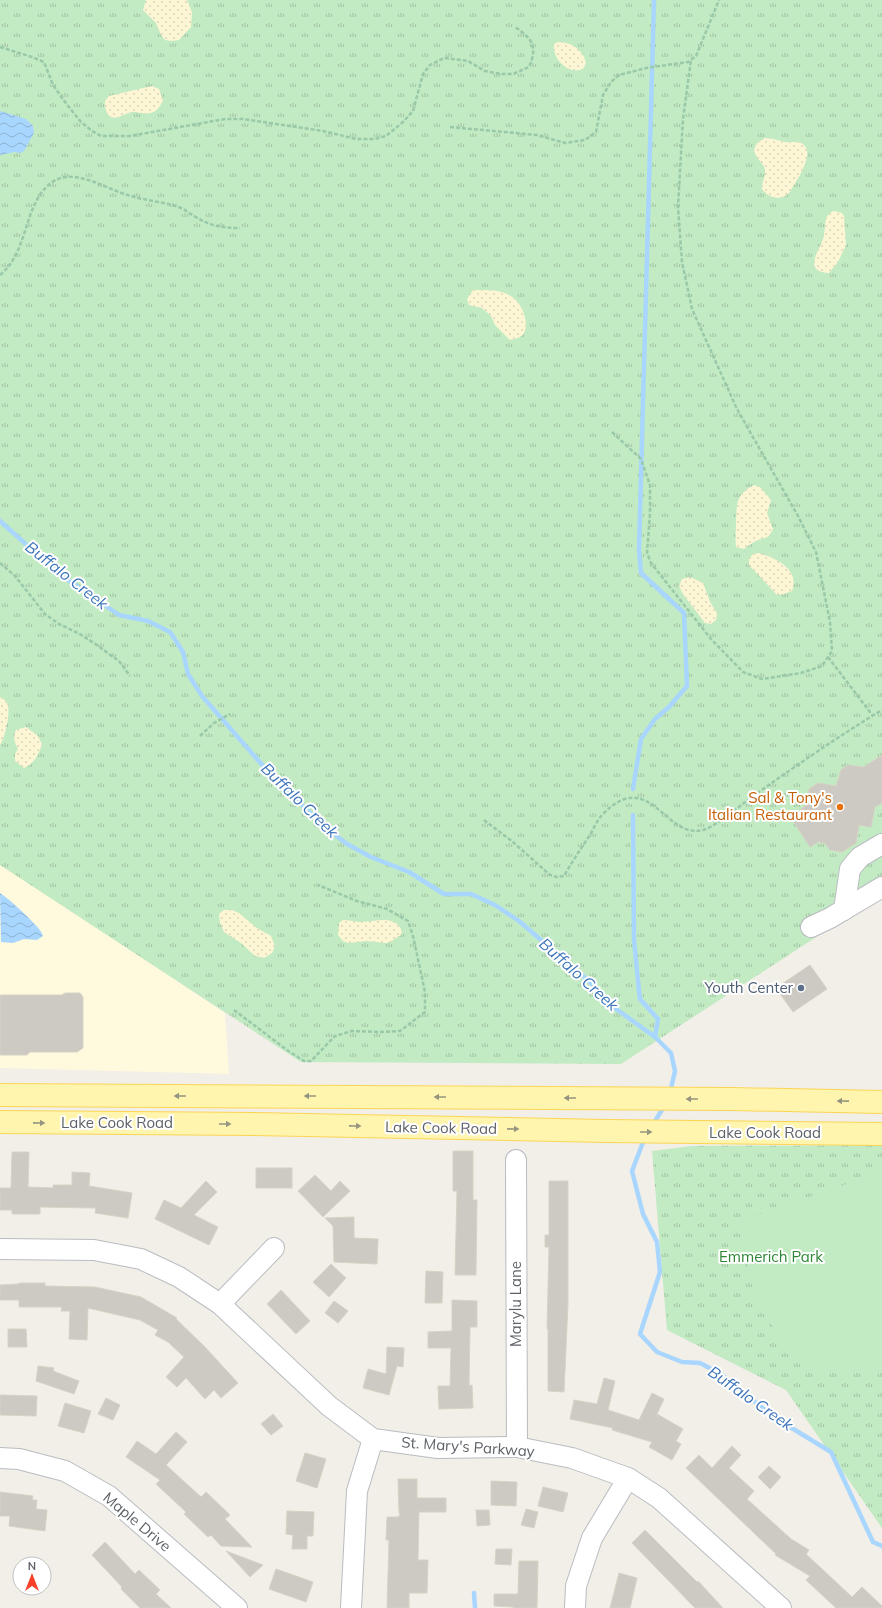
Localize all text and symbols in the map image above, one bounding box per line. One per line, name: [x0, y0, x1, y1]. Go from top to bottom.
water label: Buffalo Creek: [22, 536, 113, 614]
water label: Buffalo Creek: [257, 758, 343, 842]
place label: Sal & Tony's Italian Restaurant: [708, 788, 832, 824]
marker: Sal & Tony's Italian Restaurant: [835, 802, 845, 812]
water label: Buffalo Creek: [535, 933, 623, 1015]
place label: Youth Center: [703, 978, 794, 997]
marker: Youth Center: [796, 983, 806, 993]
one-way arrow: [174, 1092, 186, 1099]
one-way arrow: [303, 1093, 316, 1099]
one-way arrow: [433, 1094, 446, 1100]
one-way arrow: [563, 1095, 576, 1101]
one-way arrow: [685, 1096, 698, 1102]
one-way arrow: [836, 1098, 849, 1104]
street label: Lake Cook Road: [61, 1113, 173, 1132]
street label: Lake Cook Road: [385, 1117, 497, 1138]
one-way arrow: [33, 1120, 46, 1126]
one-way arrow: [219, 1121, 232, 1127]
one-way arrow: [349, 1123, 361, 1130]
street label: Lake Cook Road: [709, 1123, 821, 1142]
one-way arrow: [507, 1126, 519, 1133]
one-way arrow: [640, 1129, 653, 1135]
park label: Emmerich Park: [719, 1247, 823, 1266]
street label: Marylu Lane: [506, 1261, 525, 1347]
water label: Buffalo Creek: [704, 1361, 798, 1435]
street label: St. Mary's Parkway: [401, 1432, 535, 1461]
street label: Maple Drive: [100, 1488, 175, 1555]
north arrow: [12, 1556, 52, 1596]
text: N: [28, 1559, 36, 1573]

